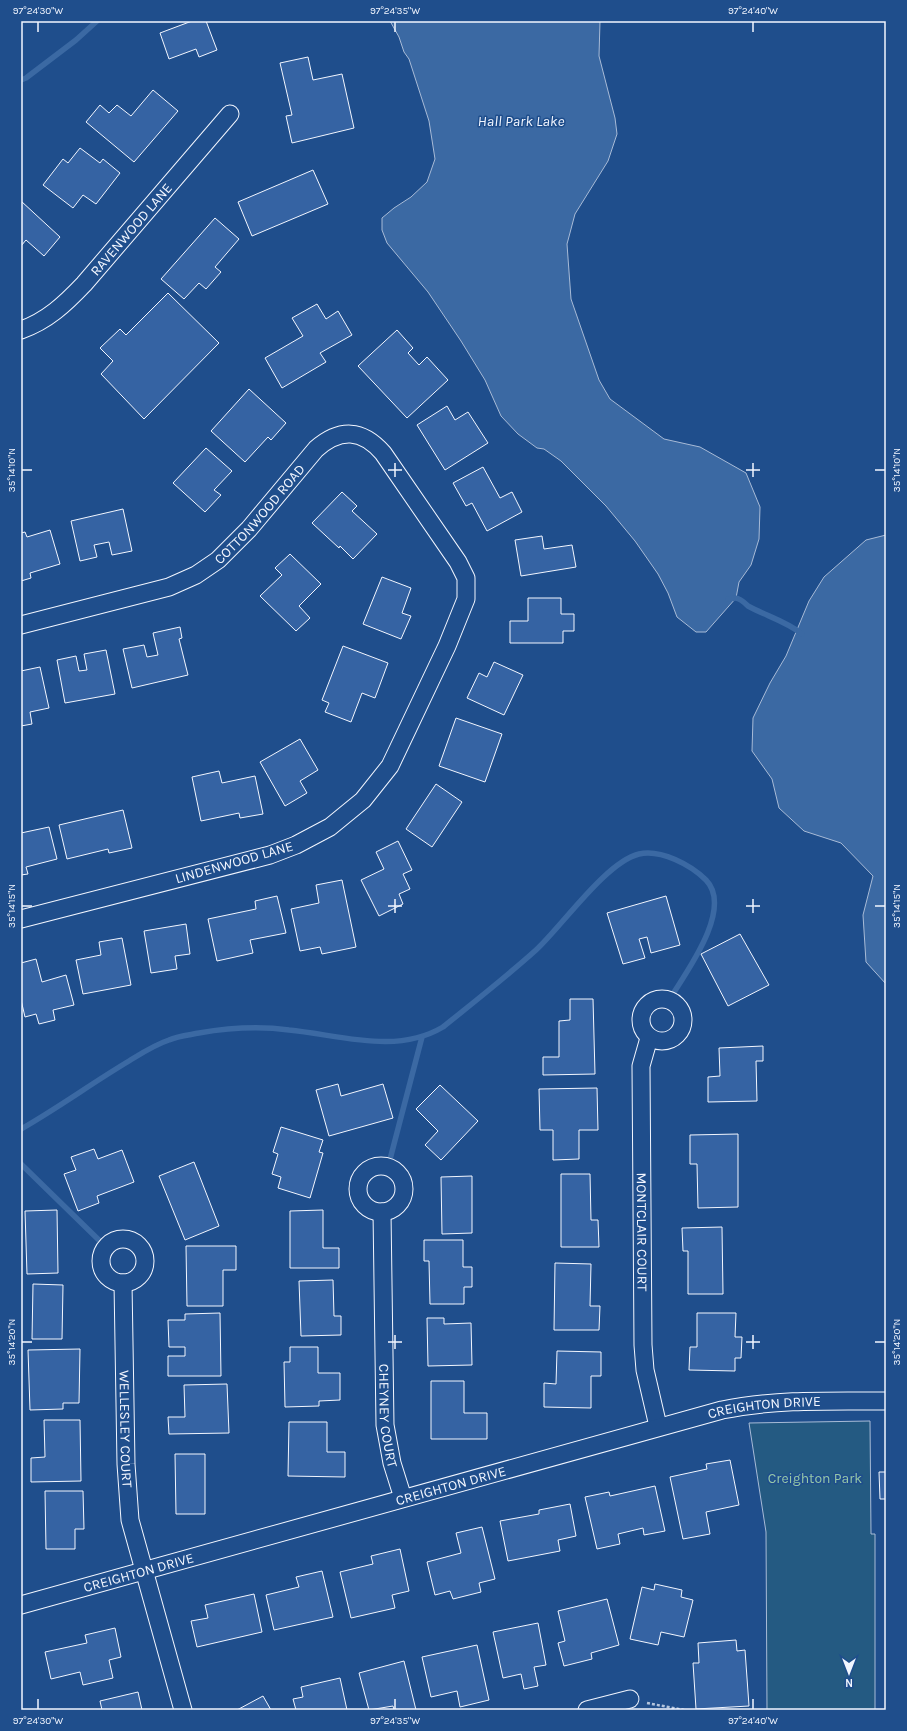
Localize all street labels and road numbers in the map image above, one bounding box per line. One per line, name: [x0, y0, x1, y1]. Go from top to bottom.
street label: RAVENWOOD LANE: [87, 180, 176, 279]
street label: COTTONWOOD ROAD: [211, 461, 309, 568]
street label: LINDENWOOD LANE: [173, 838, 295, 887]
street label: MONTCLAIR COURT: [633, 1172, 651, 1291]
street label: CHEYNEY COURT: [375, 1364, 401, 1470]
street label: WELLESLEY COURT: [115, 1370, 136, 1488]
street label: CREIGHTON DRIVE: [706, 1393, 821, 1423]
street label: CREIGHTON DRIVE: [394, 1463, 508, 1509]
street label: CREIGHTON DRIVE: [82, 1549, 196, 1596]

